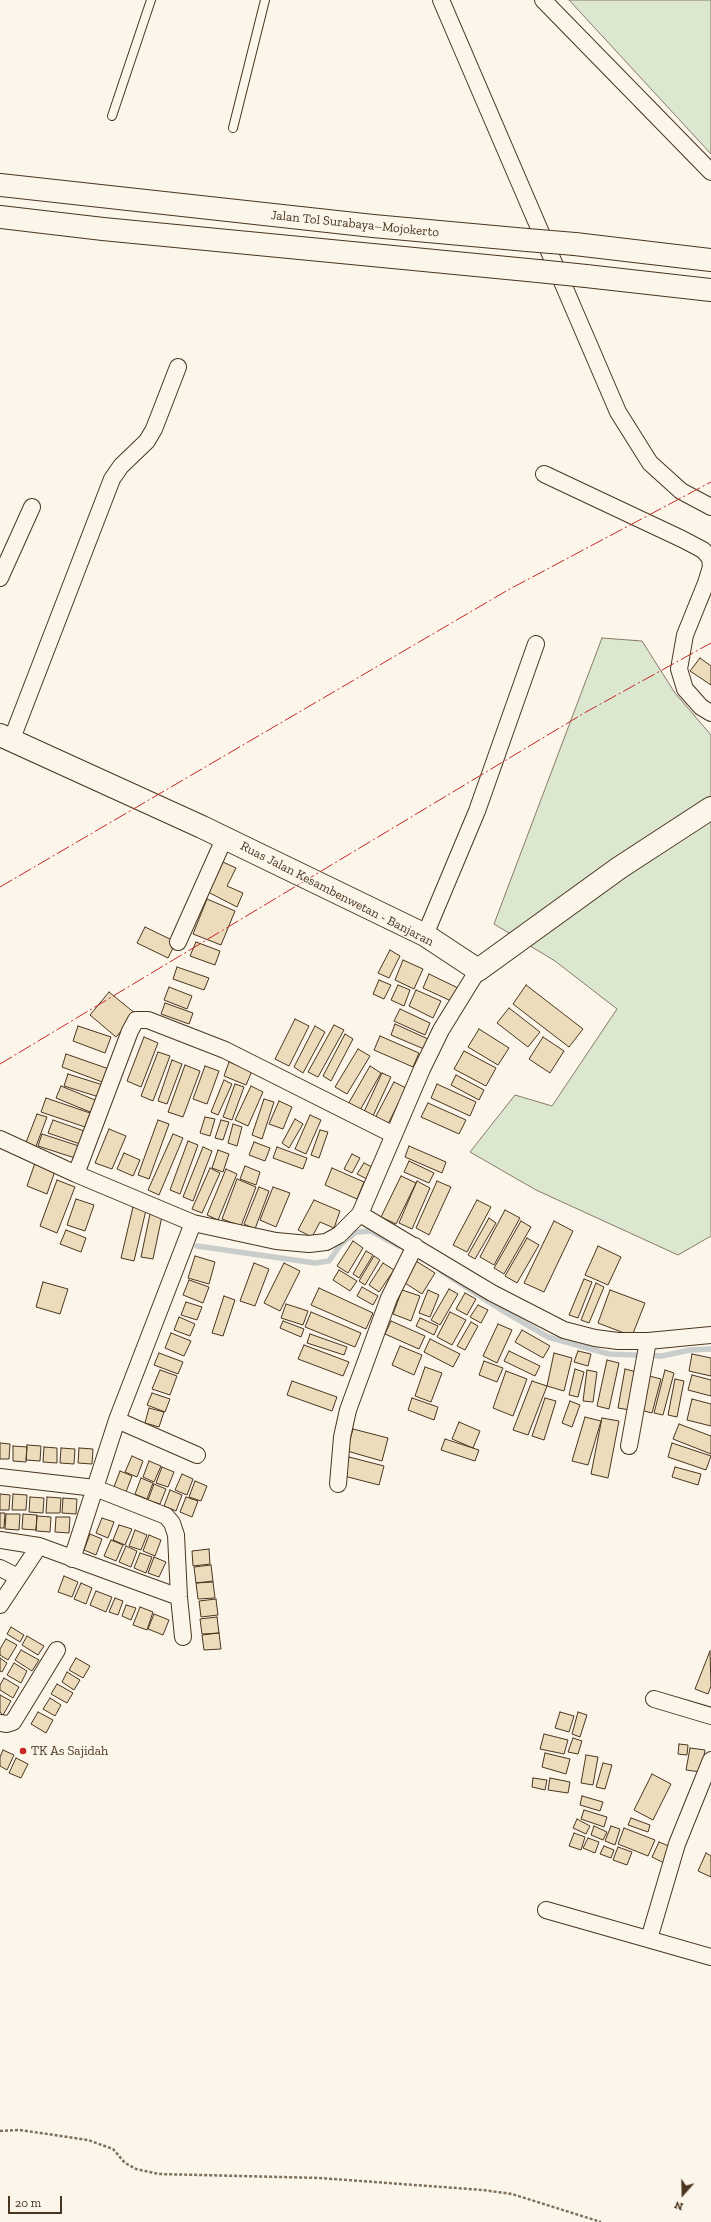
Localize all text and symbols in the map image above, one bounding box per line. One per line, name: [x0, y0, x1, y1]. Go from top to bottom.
street label: Jalan Tol Surabaya–Mojokerto: [270, 207, 440, 241]
street label: Ruas Jalan Kesambenwetan - Banjaran: [238, 838, 436, 950]
place label: TK As Sajidah: [31, 1743, 108, 1759]
marker: TK As Sajidah: [18, 1746, 28, 1756]
north arrow: [663, 2174, 703, 2214]
scale bar: [10, 2188, 64, 2214]
text: 20 m: [15, 2196, 41, 2210]
text: N: [673, 2198, 685, 2213]

